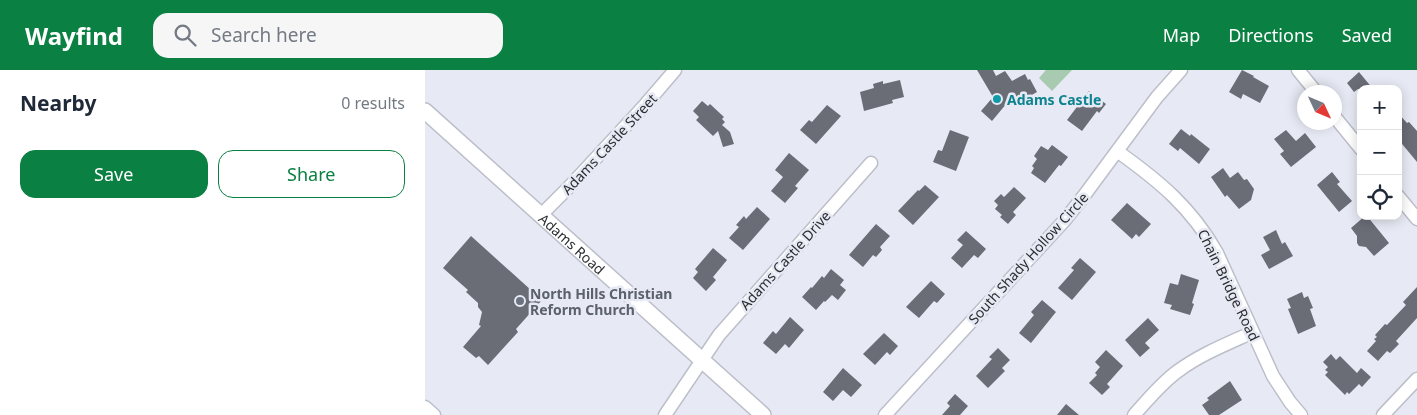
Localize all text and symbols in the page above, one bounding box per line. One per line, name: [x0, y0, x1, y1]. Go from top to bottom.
search box: [153, 13, 503, 58]
text: Wayfind: [25, 19, 123, 52]
icon: search: [171, 21, 199, 49]
text: Search here: [211, 22, 317, 48]
text: Map: [1163, 23, 1200, 47]
text: Directions: [1228, 23, 1314, 47]
text: Saved: [1342, 23, 1392, 47]
north arrow: [1297, 85, 1342, 130]
map controls: [1357, 85, 1402, 220]
button: +: [1357, 85, 1402, 130]
text: Nearby: [20, 89, 96, 117]
street label: Adams Castle Street: [557, 89, 661, 199]
place label: Adams Castle: [1007, 90, 1101, 109]
text: 0 results: [341, 92, 405, 114]
marker: Adams Castle: [991, 93, 1003, 105]
button: −: [1357, 130, 1402, 175]
button: Save: [20, 150, 208, 198]
button: Share: [218, 150, 405, 198]
button: locate: [1357, 175, 1402, 220]
street label: South Shady Hollow Circle: [964, 188, 1092, 328]
street label: Adams Castle Drive: [735, 206, 835, 314]
street label: Adams Road: [535, 209, 609, 278]
street label: Chain Bridge Road: [1194, 226, 1264, 344]
place label: North Hills Christian Reform Church: [530, 284, 672, 319]
marker: North Hills Christian Reform Church: [514, 295, 526, 307]

